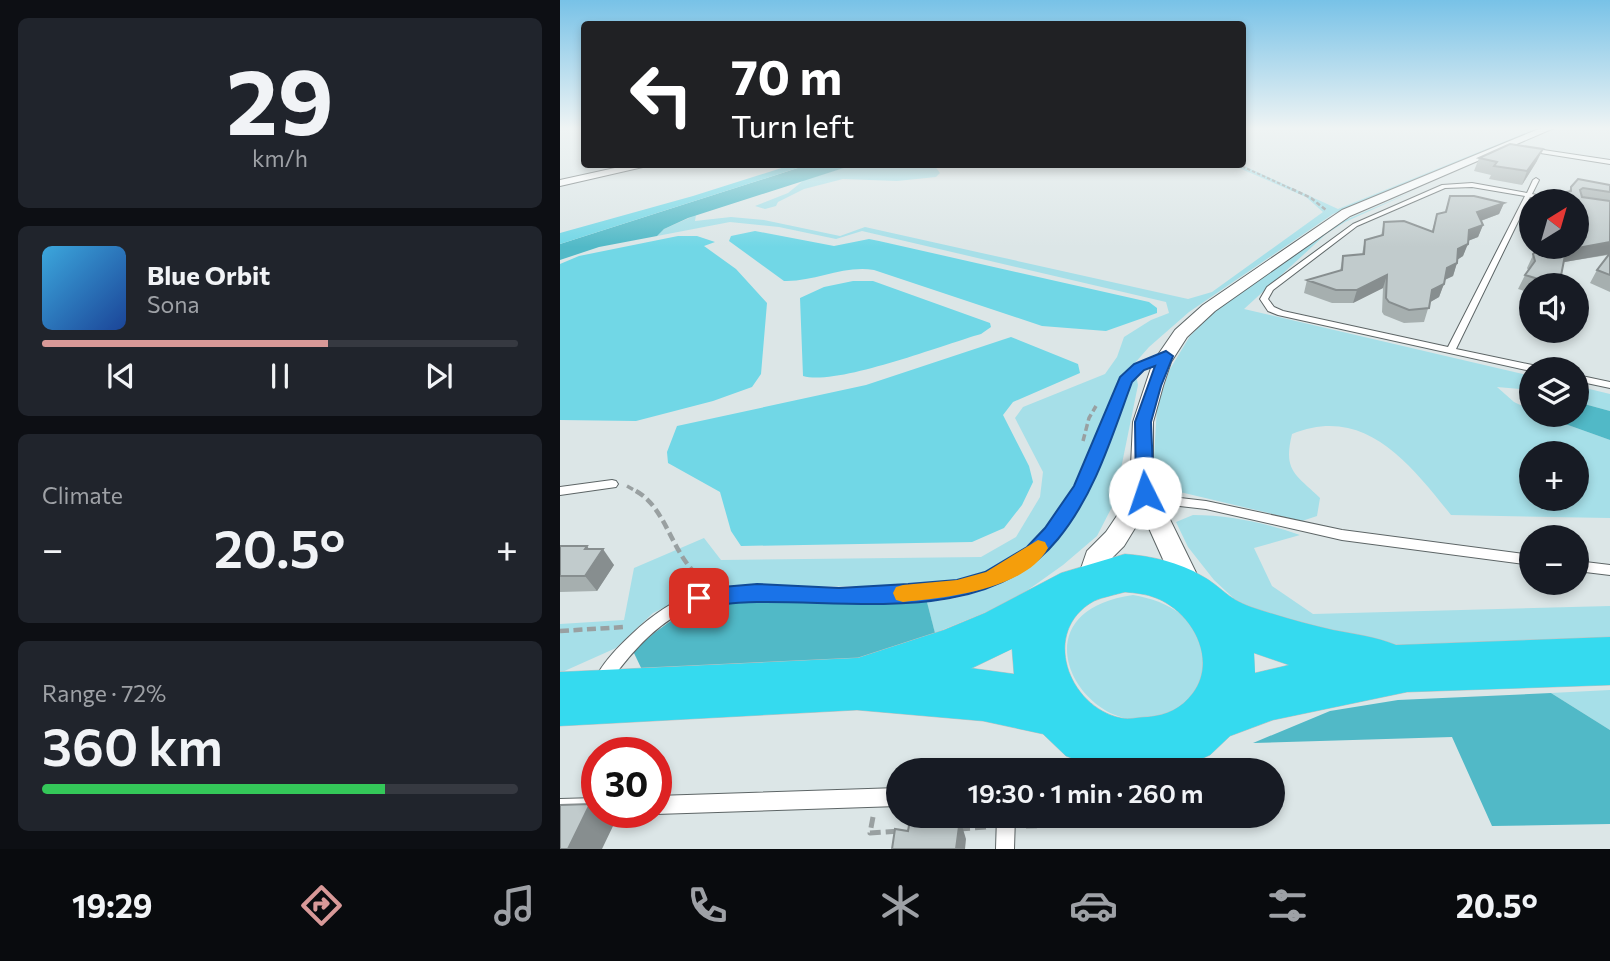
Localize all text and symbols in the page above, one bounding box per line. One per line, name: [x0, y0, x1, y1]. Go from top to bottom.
text: 29: [226, 42, 334, 154]
text: 70 m: [731, 45, 842, 105]
icon: left: [616, 49, 707, 140]
text: Turn left: [731, 105, 855, 145]
text: km/h: [252, 144, 308, 172]
north arrow: [1519, 189, 1589, 259]
map controls: [1519, 189, 1589, 595]
text: Blue Orbit: [147, 259, 270, 290]
button: sound: [1519, 273, 1589, 343]
text: Sona: [147, 290, 199, 318]
icon: previous: [102, 357, 140, 395]
icon: pause: [261, 357, 299, 395]
icon: next: [420, 357, 458, 395]
button: layers: [1519, 357, 1589, 427]
button: +: [1519, 441, 1589, 511]
position arrow: [1108, 456, 1182, 530]
text: Climate: [42, 481, 123, 509]
text: 20.5°: [214, 515, 345, 579]
text: −: [42, 524, 64, 571]
text: +: [496, 524, 518, 571]
button: −: [1519, 525, 1589, 595]
pin: [669, 568, 729, 628]
icon: arrive: [680, 579, 718, 617]
text: Range · 72%: [42, 679, 166, 707]
text: 360 km: [42, 713, 223, 777]
speed limit sign: 30: [581, 737, 672, 828]
text: 19:30 · 1 min · 260 m: [967, 777, 1204, 808]
icon: directions: [297, 881, 346, 930]
icon: music: [490, 881, 539, 930]
icon: phone: [683, 881, 732, 930]
icon: climate: [876, 881, 925, 930]
icon: car: [1069, 881, 1118, 930]
icon: filters: [1263, 881, 1312, 930]
text: 19:29: [72, 885, 153, 925]
text: 20.5°: [1456, 885, 1538, 925]

